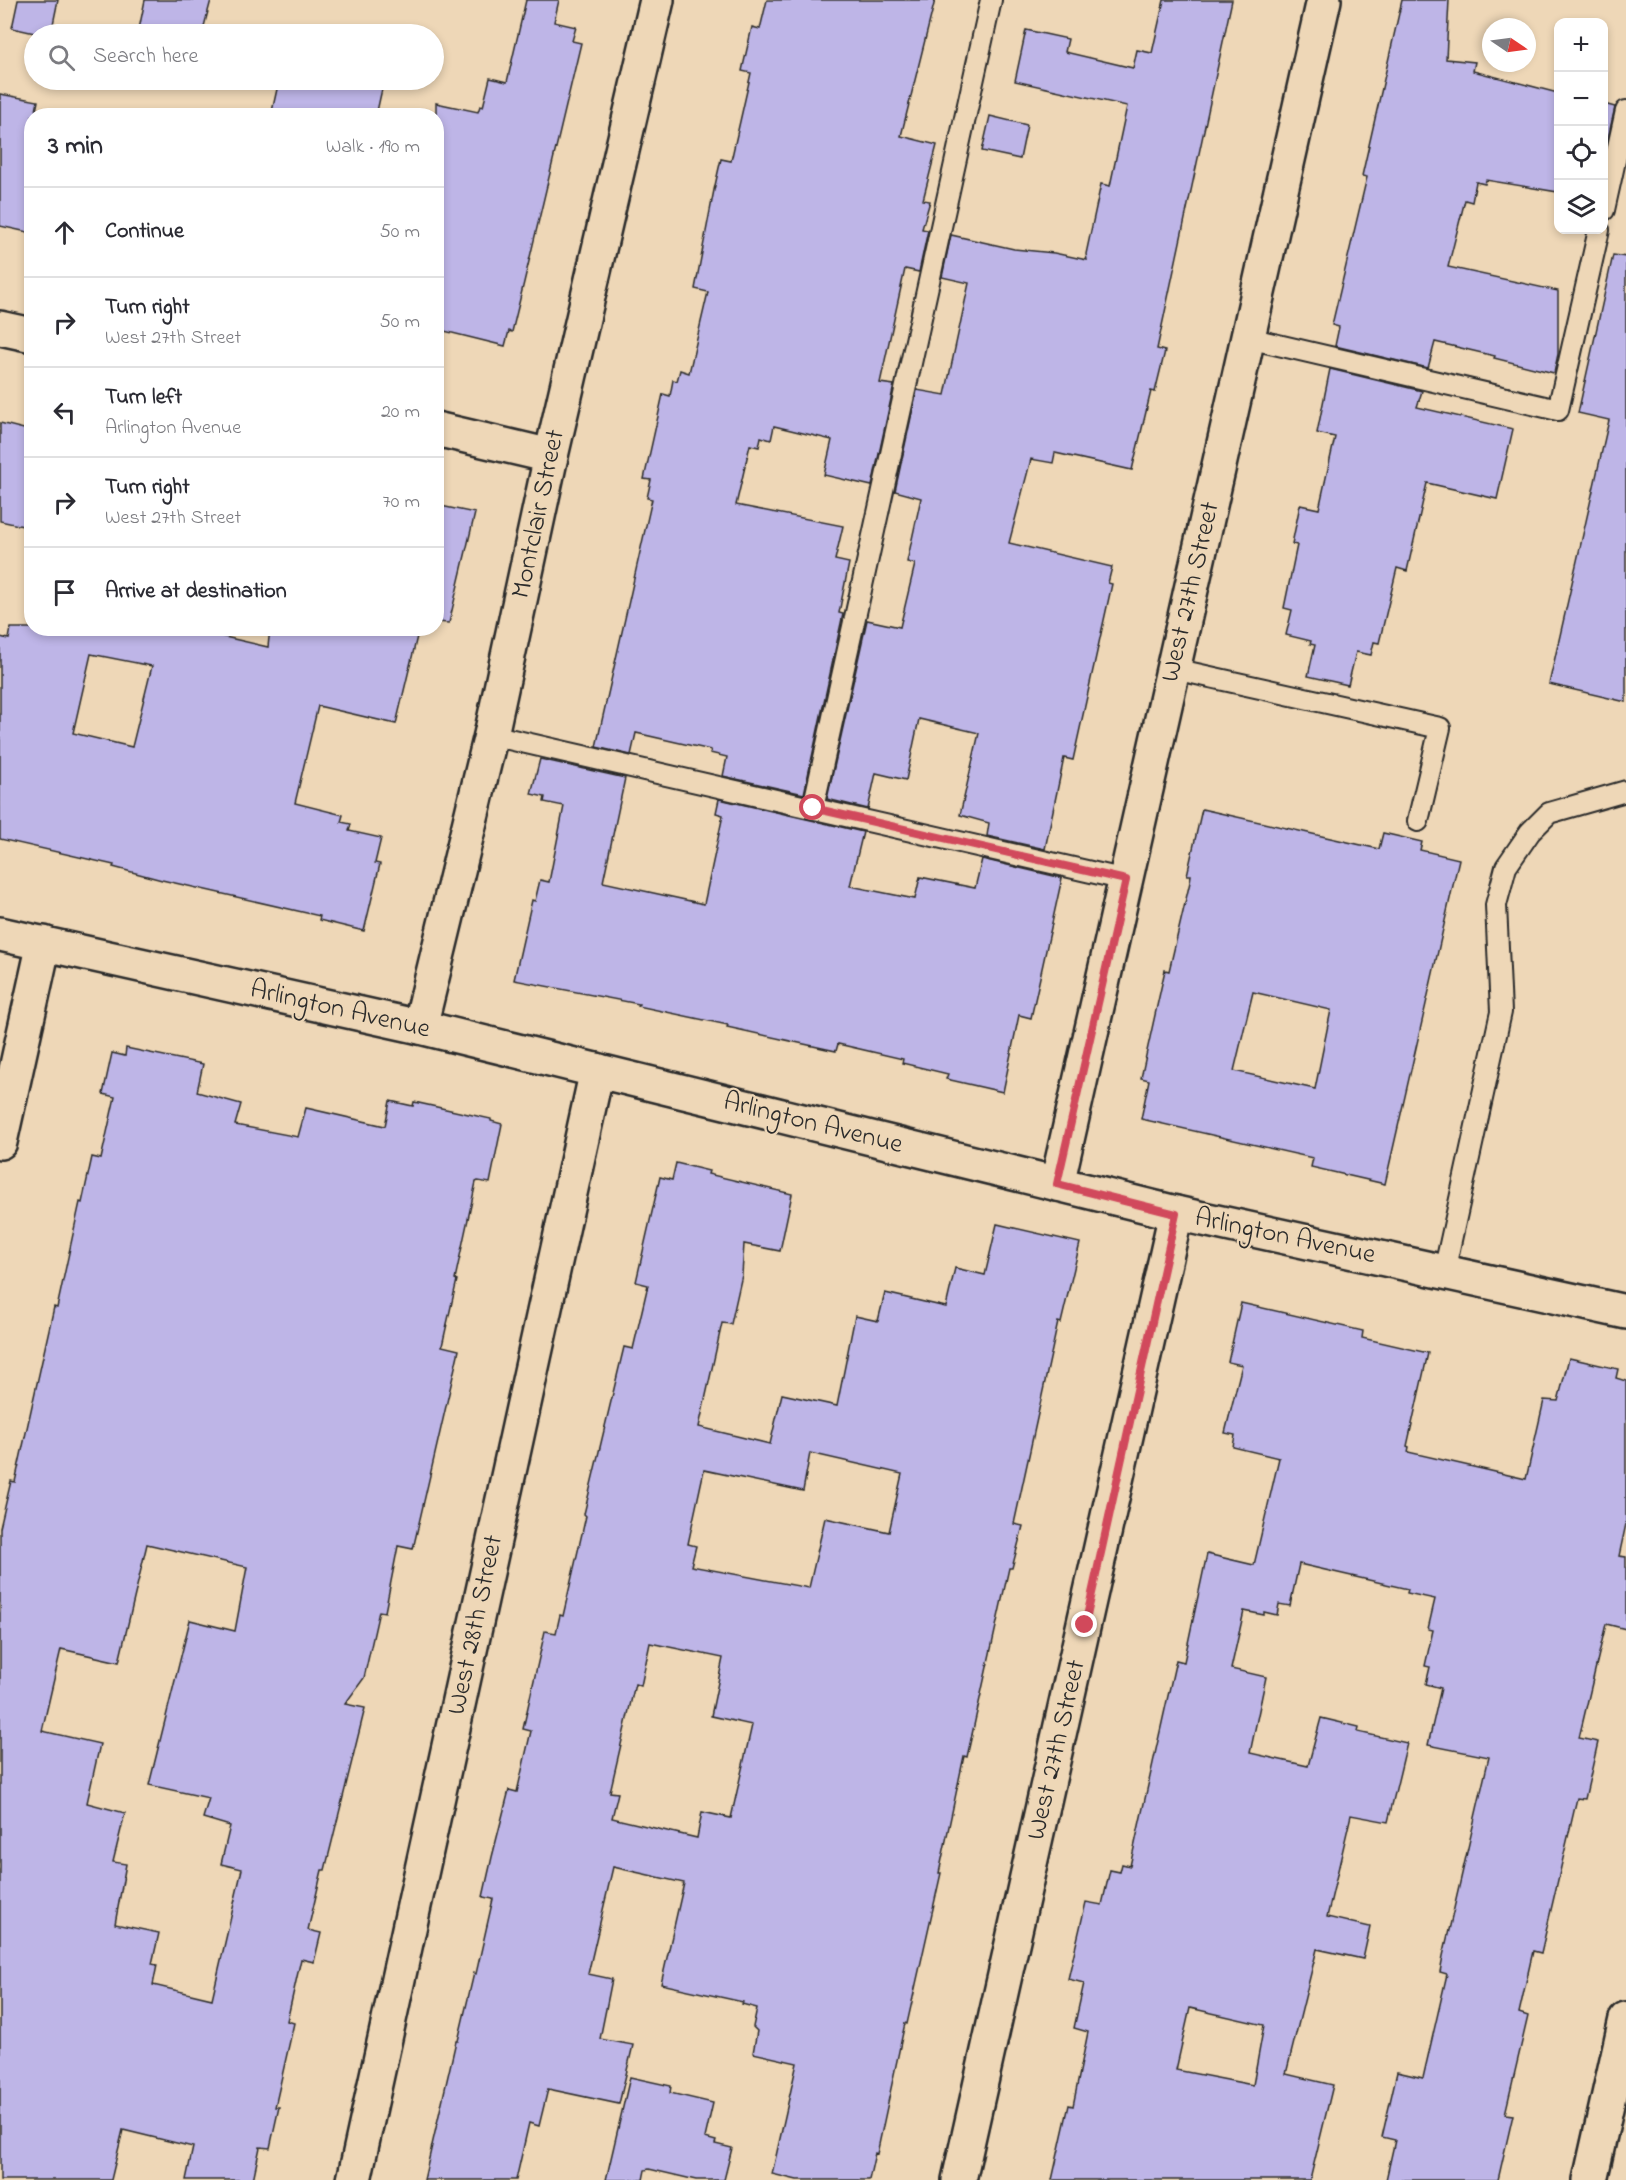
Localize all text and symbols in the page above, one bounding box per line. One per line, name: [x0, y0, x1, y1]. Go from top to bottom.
north arrow: [1482, 18, 1536, 72]
map controls: [1554, 18, 1608, 234]
button: +: [1554, 18, 1608, 72]
search box: [24, 24, 444, 90]
icon: search: [45, 41, 78, 74]
text: Search here: [93, 41, 198, 73]
button: −: [1554, 72, 1608, 126]
button: locate: [1554, 126, 1608, 180]
text: 3 min: [48, 128, 103, 166]
text: Walk · 190 m: [326, 133, 420, 162]
button: layers: [1554, 180, 1608, 234]
icon: ahead: [48, 216, 81, 249]
text: Continue: [105, 216, 184, 248]
text: 50 m: [379, 218, 420, 247]
text: Turn right: [105, 292, 190, 324]
icon: right: [48, 306, 81, 339]
text: 50 m: [379, 308, 420, 337]
text: West 27th Street: [105, 324, 241, 353]
text: Turn left: [105, 382, 182, 414]
icon: left: [48, 396, 81, 429]
text: 20 m: [381, 398, 420, 427]
text: Arlington Avenue: [105, 414, 241, 443]
street label: Montclair Street: [502, 426, 576, 602]
text: Turn right: [105, 472, 190, 504]
icon: right: [48, 486, 81, 519]
text: 70 m: [383, 488, 420, 517]
street label: West 27th Street: [1151, 498, 1231, 686]
text: West 27th Street: [105, 504, 241, 533]
icon: arrive: [48, 576, 81, 609]
text: Arrive at destination: [105, 576, 287, 608]
route start: [799, 794, 825, 820]
street label: Arlington Avenue: [246, 970, 435, 1050]
street label: Arlington Avenue: [719, 1083, 908, 1165]
street label: Arlington Avenue: [1191, 1199, 1380, 1275]
street label: West 28th Street: [438, 1532, 514, 1718]
route end: [1071, 1611, 1097, 1637]
street label: West 27th Street: [1017, 1656, 1097, 1844]

